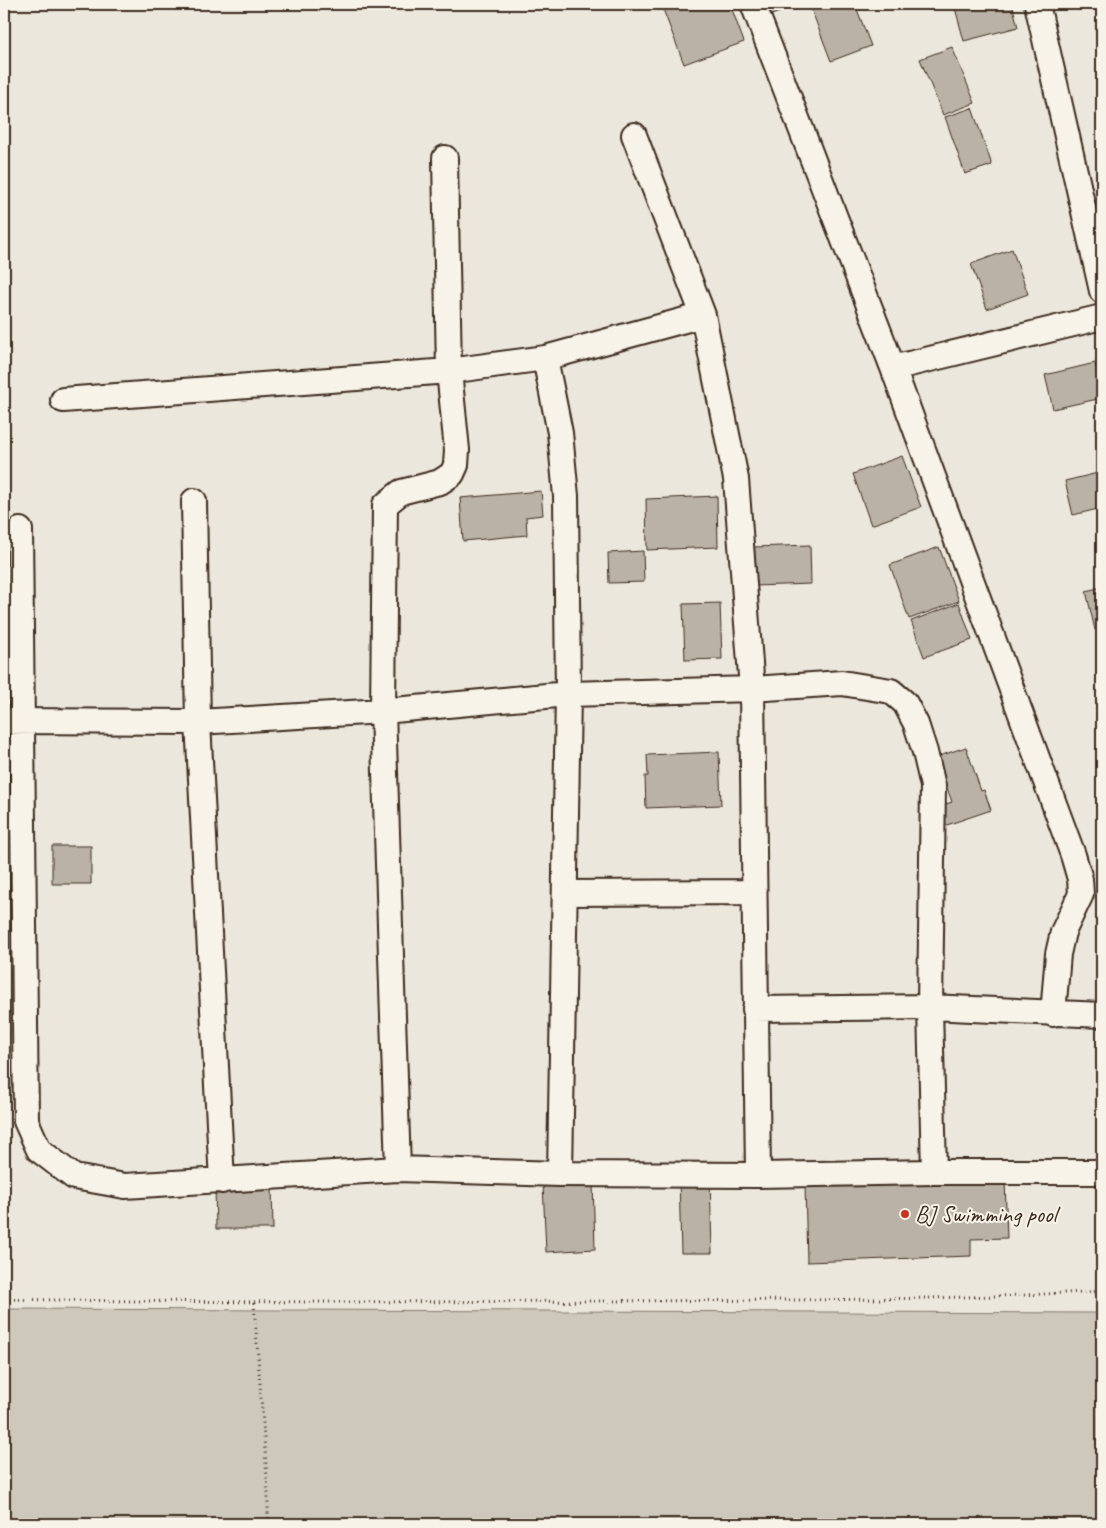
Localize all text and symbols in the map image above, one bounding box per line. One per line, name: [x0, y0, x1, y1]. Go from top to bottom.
place label: BJ Swimming pool: [915, 1199, 1060, 1229]
marker: BJ Swimming pool: [899, 1208, 911, 1220]

